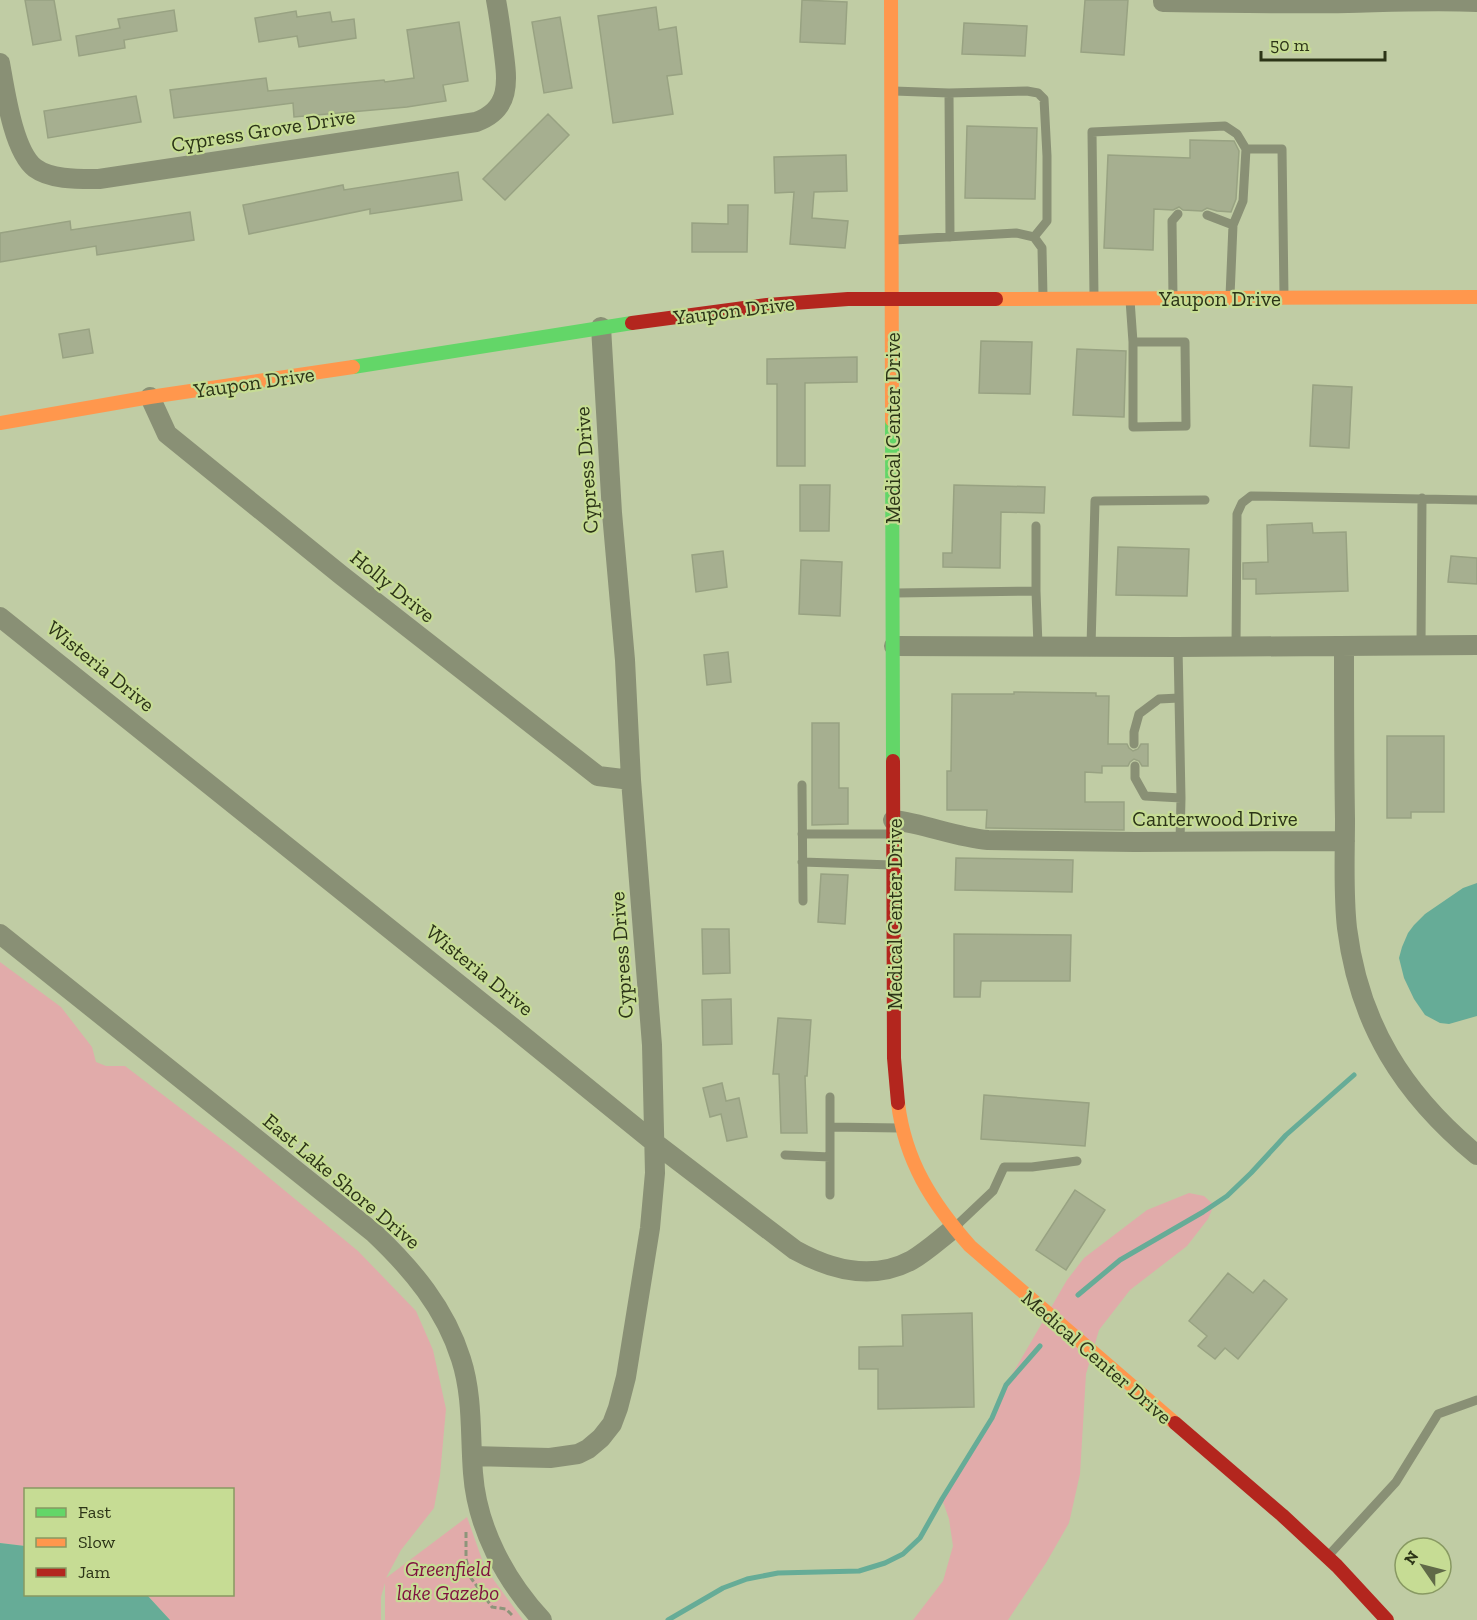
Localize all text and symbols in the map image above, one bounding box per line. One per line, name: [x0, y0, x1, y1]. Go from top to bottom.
scale bar: [1261, 24, 1386, 62]
text: 50 m: [1270, 34, 1310, 56]
street label: Cypress Grove Drive: [169, 103, 357, 157]
street label: Yaupon Drive: [1158, 286, 1281, 311]
street label: Yaupon Drive: [671, 290, 796, 330]
street label: Medical Center Drive: [880, 332, 905, 524]
street label: Yaupon Drive: [191, 361, 316, 403]
street label: Cypress Drive: [569, 406, 603, 534]
street label: Holly Drive: [346, 544, 440, 628]
street label: Wisteria Drive: [42, 615, 160, 717]
street label: Canterwood Drive: [1132, 806, 1298, 831]
street label: Medical Center Drive: [882, 818, 907, 1010]
street label: Cypress Drive: [604, 891, 638, 1019]
street label: Wisteria Drive: [421, 919, 539, 1021]
street label: East Lake Shore Drive: [258, 1108, 426, 1254]
street label: Medical Center Drive: [1017, 1285, 1177, 1429]
legend: [24, 1488, 234, 1596]
text: Fast: [78, 1501, 111, 1523]
text: Slow: [78, 1531, 115, 1553]
north arrow: [1393, 1536, 1453, 1596]
text: N: [1400, 1547, 1422, 1568]
park label: Greenfield lake Gazebo: [397, 1556, 499, 1605]
text: Jam: [78, 1561, 110, 1583]

